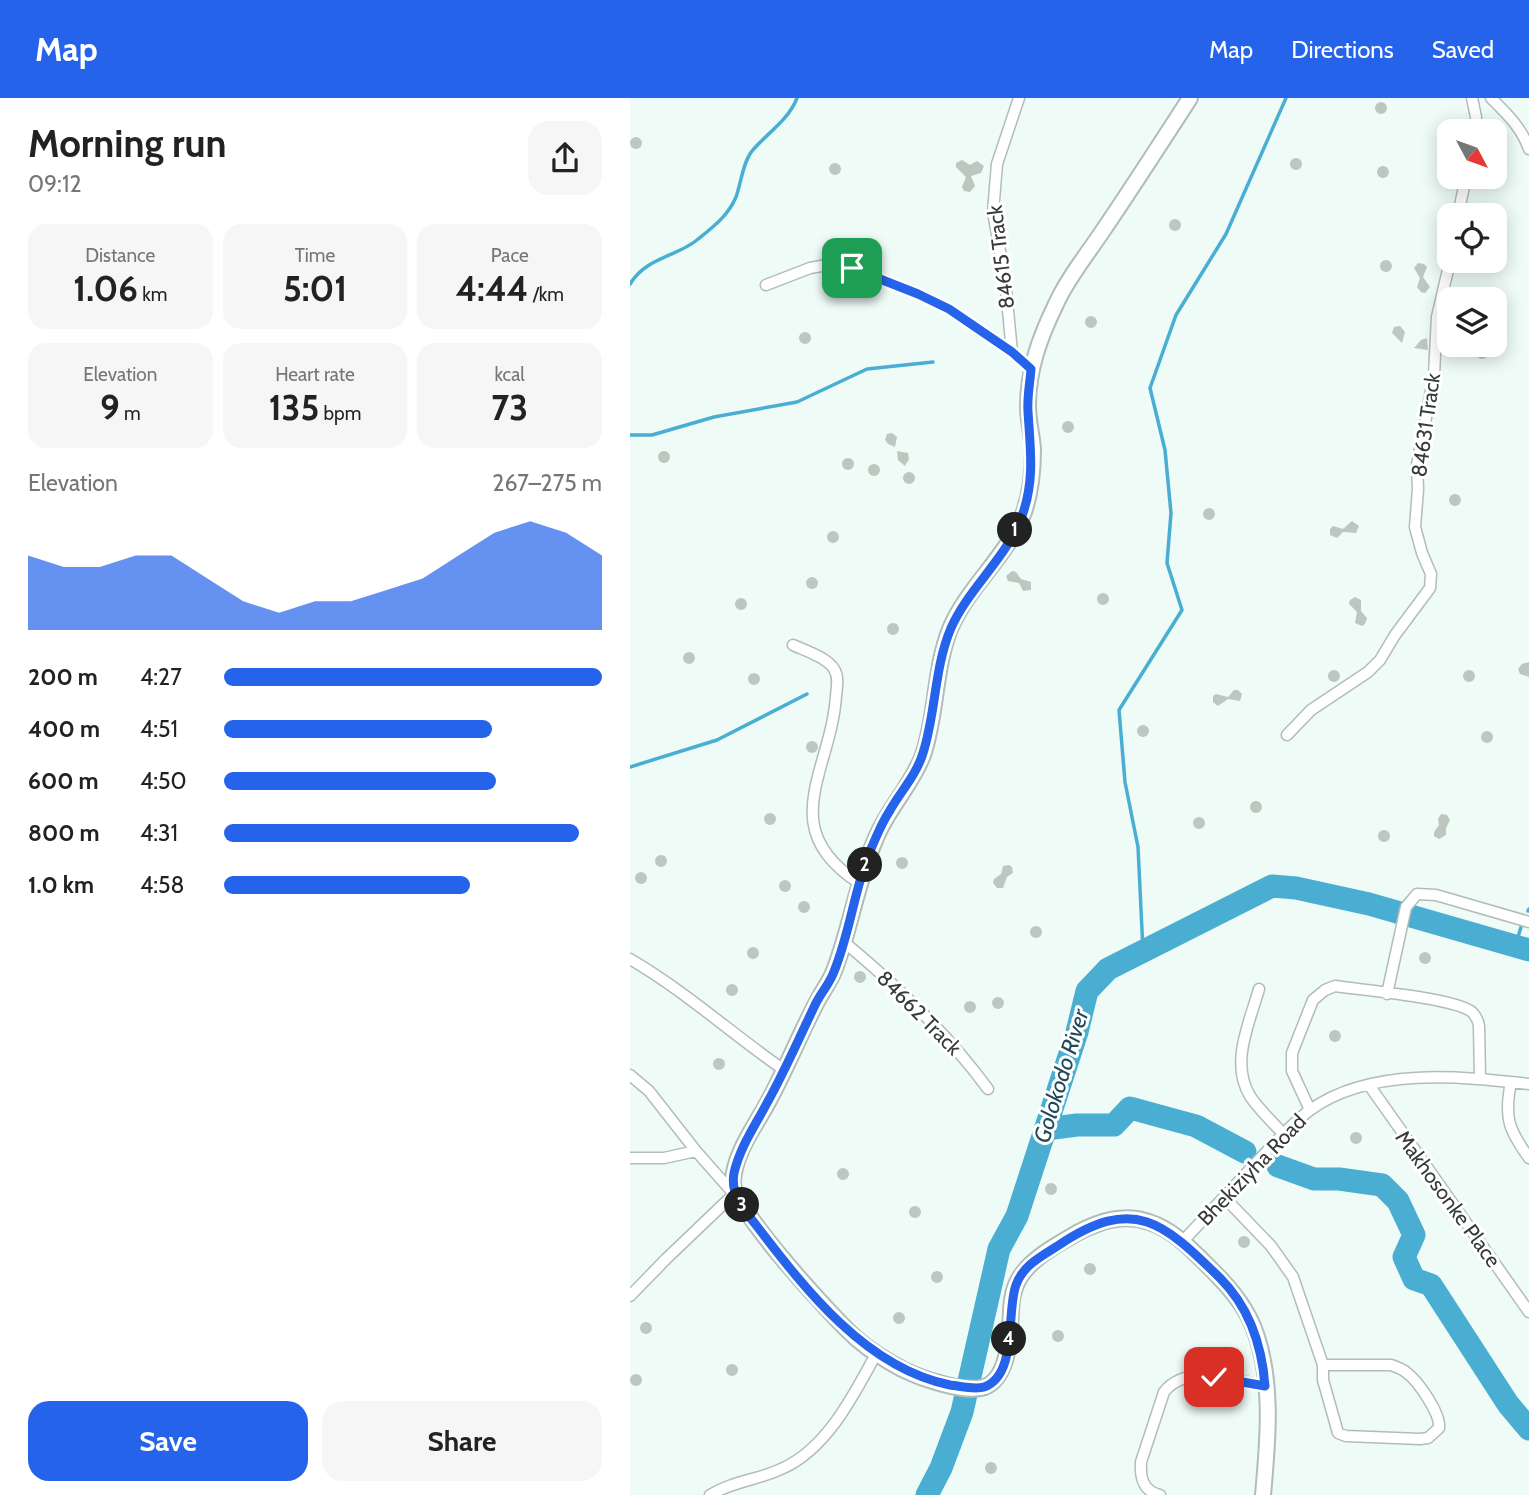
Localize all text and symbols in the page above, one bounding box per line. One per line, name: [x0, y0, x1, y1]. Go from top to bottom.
text: Map: [35, 29, 98, 69]
text: Map: [1209, 35, 1253, 64]
text: Directions: [1291, 35, 1394, 64]
text: Saved: [1432, 35, 1494, 64]
north arrow: [1437, 119, 1507, 189]
map controls: [1437, 119, 1507, 357]
text: Morning run: [28, 120, 227, 167]
button: share: [528, 121, 602, 195]
text: 09:12: [28, 170, 81, 198]
street label: 84615 Track: [982, 203, 1019, 310]
button: locate: [1437, 203, 1507, 273]
pin: [822, 238, 882, 298]
text: Distance: [85, 244, 155, 267]
text: Time: [295, 244, 335, 267]
text: Pace: [491, 244, 529, 267]
icon: arrive: [833, 249, 871, 287]
text: 1.06: [73, 267, 138, 310]
text: 5:01: [283, 267, 347, 310]
text: 4:44: [455, 267, 528, 310]
text: km: [138, 283, 167, 306]
text: /km: [528, 283, 564, 306]
button: layers: [1437, 287, 1507, 357]
text: Elevation: [83, 363, 157, 386]
text: Heart rate: [275, 363, 355, 386]
text: kcal: [495, 363, 525, 386]
street label: 84631 Track: [1406, 371, 1445, 478]
text: 9: [100, 386, 120, 429]
text: 135: [269, 386, 319, 429]
text: 73: [491, 386, 528, 429]
text: m: [120, 402, 141, 425]
text: bpm: [319, 402, 361, 425]
text: Elevation: [28, 469, 118, 497]
text: 267–275 m: [492, 469, 602, 497]
pin: 1: [998, 512, 1032, 548]
text: 1: [1011, 518, 1018, 541]
text: 200 m: [28, 663, 98, 691]
text: 4:27: [140, 663, 182, 691]
text: 400 m: [28, 715, 100, 743]
text: 4:51: [140, 715, 178, 743]
text: 600 m: [28, 767, 99, 795]
text: 4:50: [140, 767, 187, 795]
text: 800 m: [28, 819, 100, 847]
text: 4:31: [140, 819, 178, 847]
pin: 2: [848, 848, 882, 882]
text: 2: [859, 853, 870, 876]
text: 1.0 km: [28, 871, 94, 899]
text: 4:58: [140, 871, 184, 899]
street label: 84662 Track: [872, 965, 967, 1061]
water label: Golokodo River: [1027, 1005, 1095, 1146]
street label: Bhekiziyha Road: [1192, 1109, 1311, 1231]
street label: Makhosonke Place: [1390, 1125, 1507, 1272]
pin: 3: [724, 1188, 760, 1222]
text: 3: [736, 1193, 747, 1216]
pin: 4: [992, 1322, 1026, 1356]
text: 4: [1003, 1327, 1014, 1350]
pin: [1184, 1347, 1244, 1407]
icon: check: [1195, 1358, 1233, 1396]
button: Save: [28, 1401, 308, 1481]
button: Share: [322, 1401, 602, 1481]

